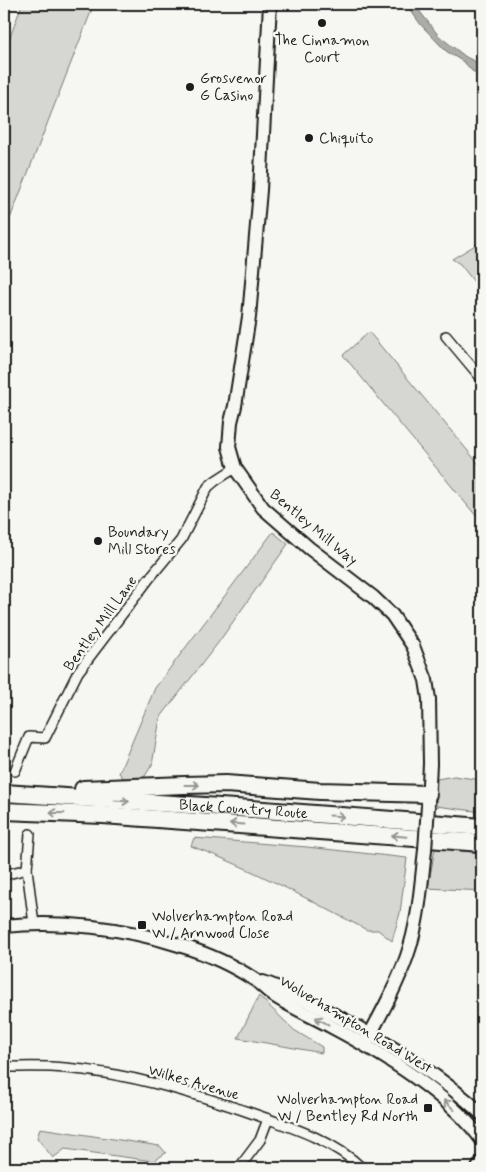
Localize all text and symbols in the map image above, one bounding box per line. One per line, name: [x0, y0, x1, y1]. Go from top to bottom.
marker: The Cinnamon Court: [316, 17, 328, 29]
place label: The Cinnamon Court: [275, 31, 369, 68]
place label: Grosvenor G Casino: [200, 69, 267, 106]
marker: Grosvenor G Casino: [184, 81, 196, 93]
place label: Chiquito: [319, 129, 373, 149]
marker: Chiquito: [303, 132, 315, 144]
street label: Bentley Mill Way: [265, 485, 361, 570]
place label: Boundary Mill Stores: [108, 523, 176, 560]
marker: Boundary Mill Stores: [92, 535, 104, 547]
street label: Bentley Mill Lane: [60, 572, 142, 675]
one-way arrow: [184, 780, 200, 790]
street label: Black Country Route: [178, 795, 309, 824]
one-way arrow: [114, 796, 130, 805]
one-way arrow: [49, 808, 65, 817]
one-way arrow: [328, 811, 344, 820]
one-way arrow: [229, 820, 245, 829]
one-way arrow: [391, 832, 407, 841]
place label: Wolverhampton Road W / Arnwood Close: [152, 907, 293, 944]
marker: Wolverhampton Road W / Arnwood Close: [136, 919, 148, 931]
street label: Wolverhampton Road West: [275, 971, 436, 1079]
one-way arrow: [315, 1016, 330, 1026]
street label: Wilkes Avenue: [146, 1060, 242, 1106]
place label: Wolverhampton Road W / Bentley Rd North: [277, 1090, 418, 1127]
one-way arrow: [442, 1099, 455, 1111]
marker: Wolverhampton Road W / Bentley Rd North: [422, 1102, 434, 1114]

